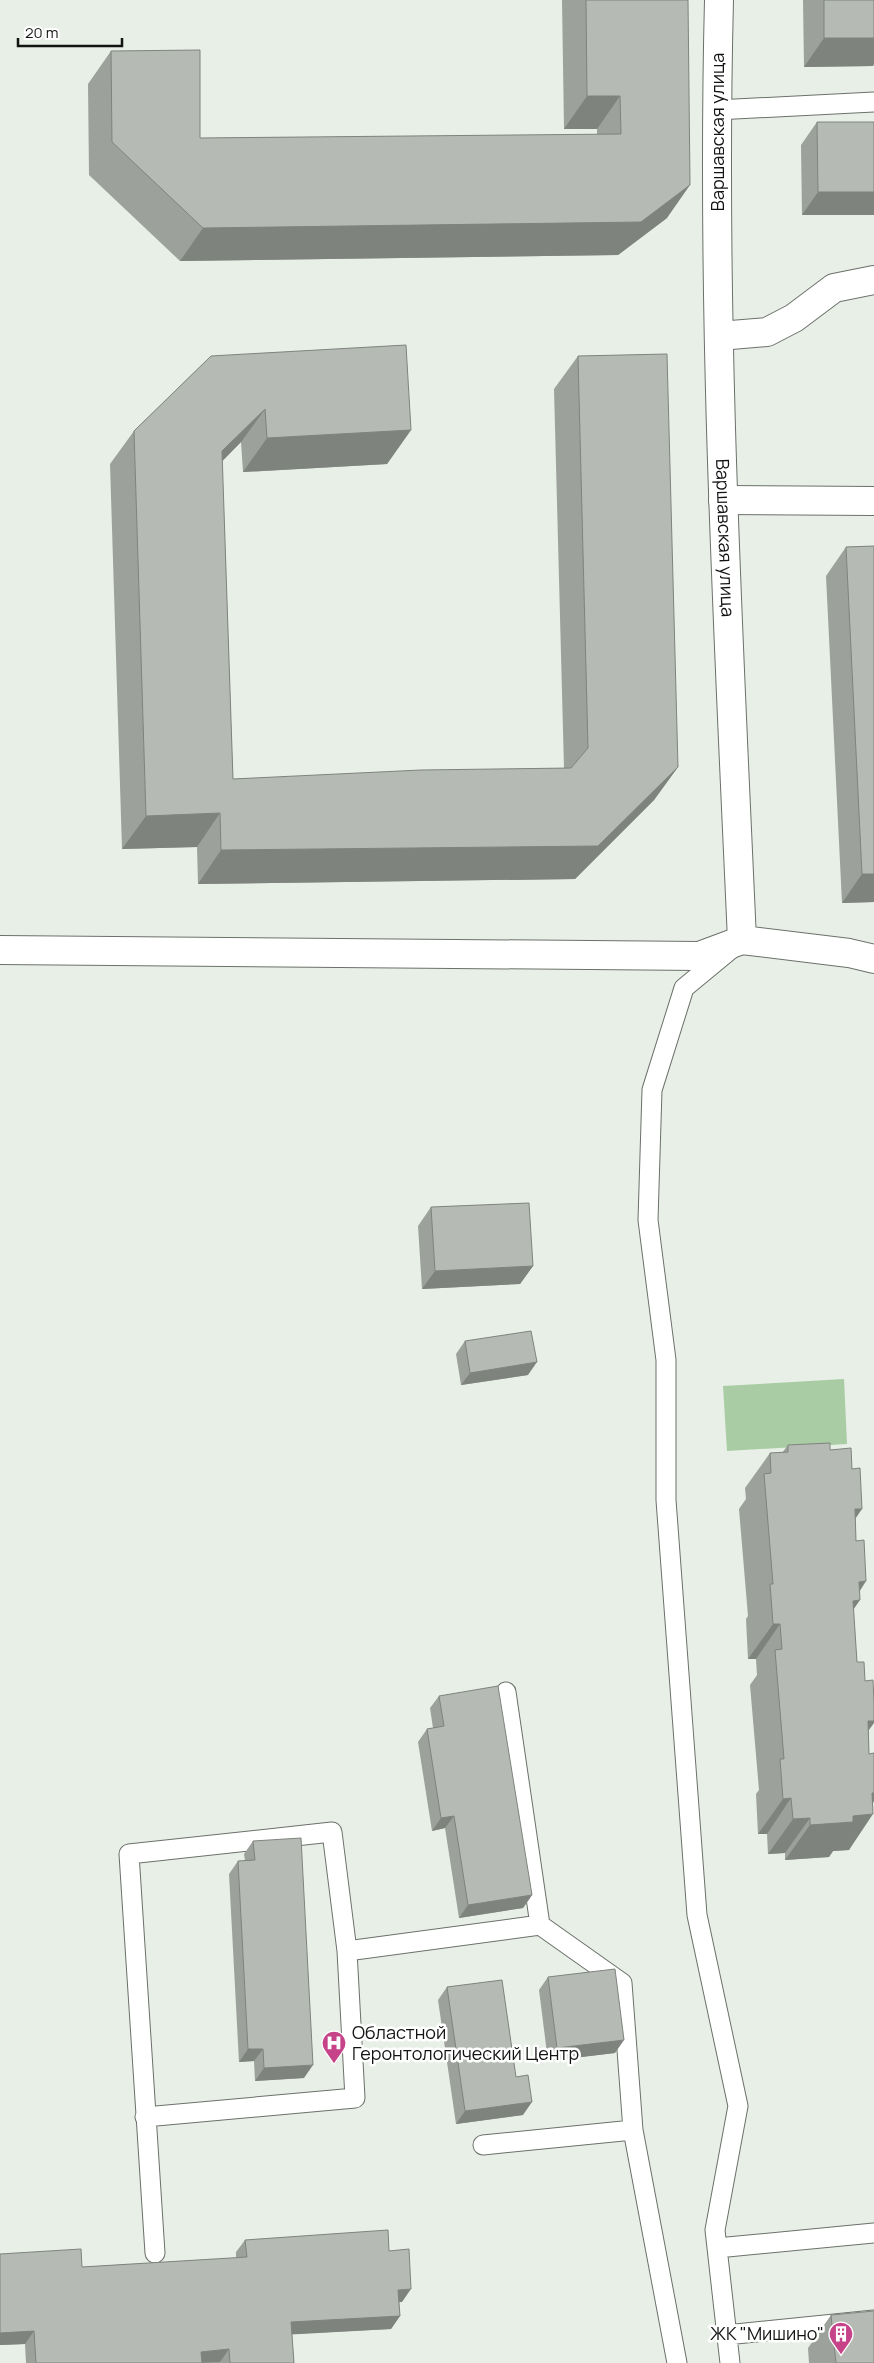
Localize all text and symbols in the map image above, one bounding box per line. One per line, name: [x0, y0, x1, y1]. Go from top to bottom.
scale bar: [18, 15, 121, 47]
text: 20 m: [25, 22, 58, 43]
street label: Варшавская улица: [705, 53, 729, 211]
street label: Варшавская улица: [711, 458, 741, 617]
place label: Областной Геронтологический Центр: [352, 2020, 579, 2065]
hospital icon: Областной Геронтологический Центр: [321, 2030, 347, 2064]
place label: ЖК "Мишино": [710, 2321, 824, 2345]
building icon: ЖК "Мишино": [828, 2321, 854, 2355]

